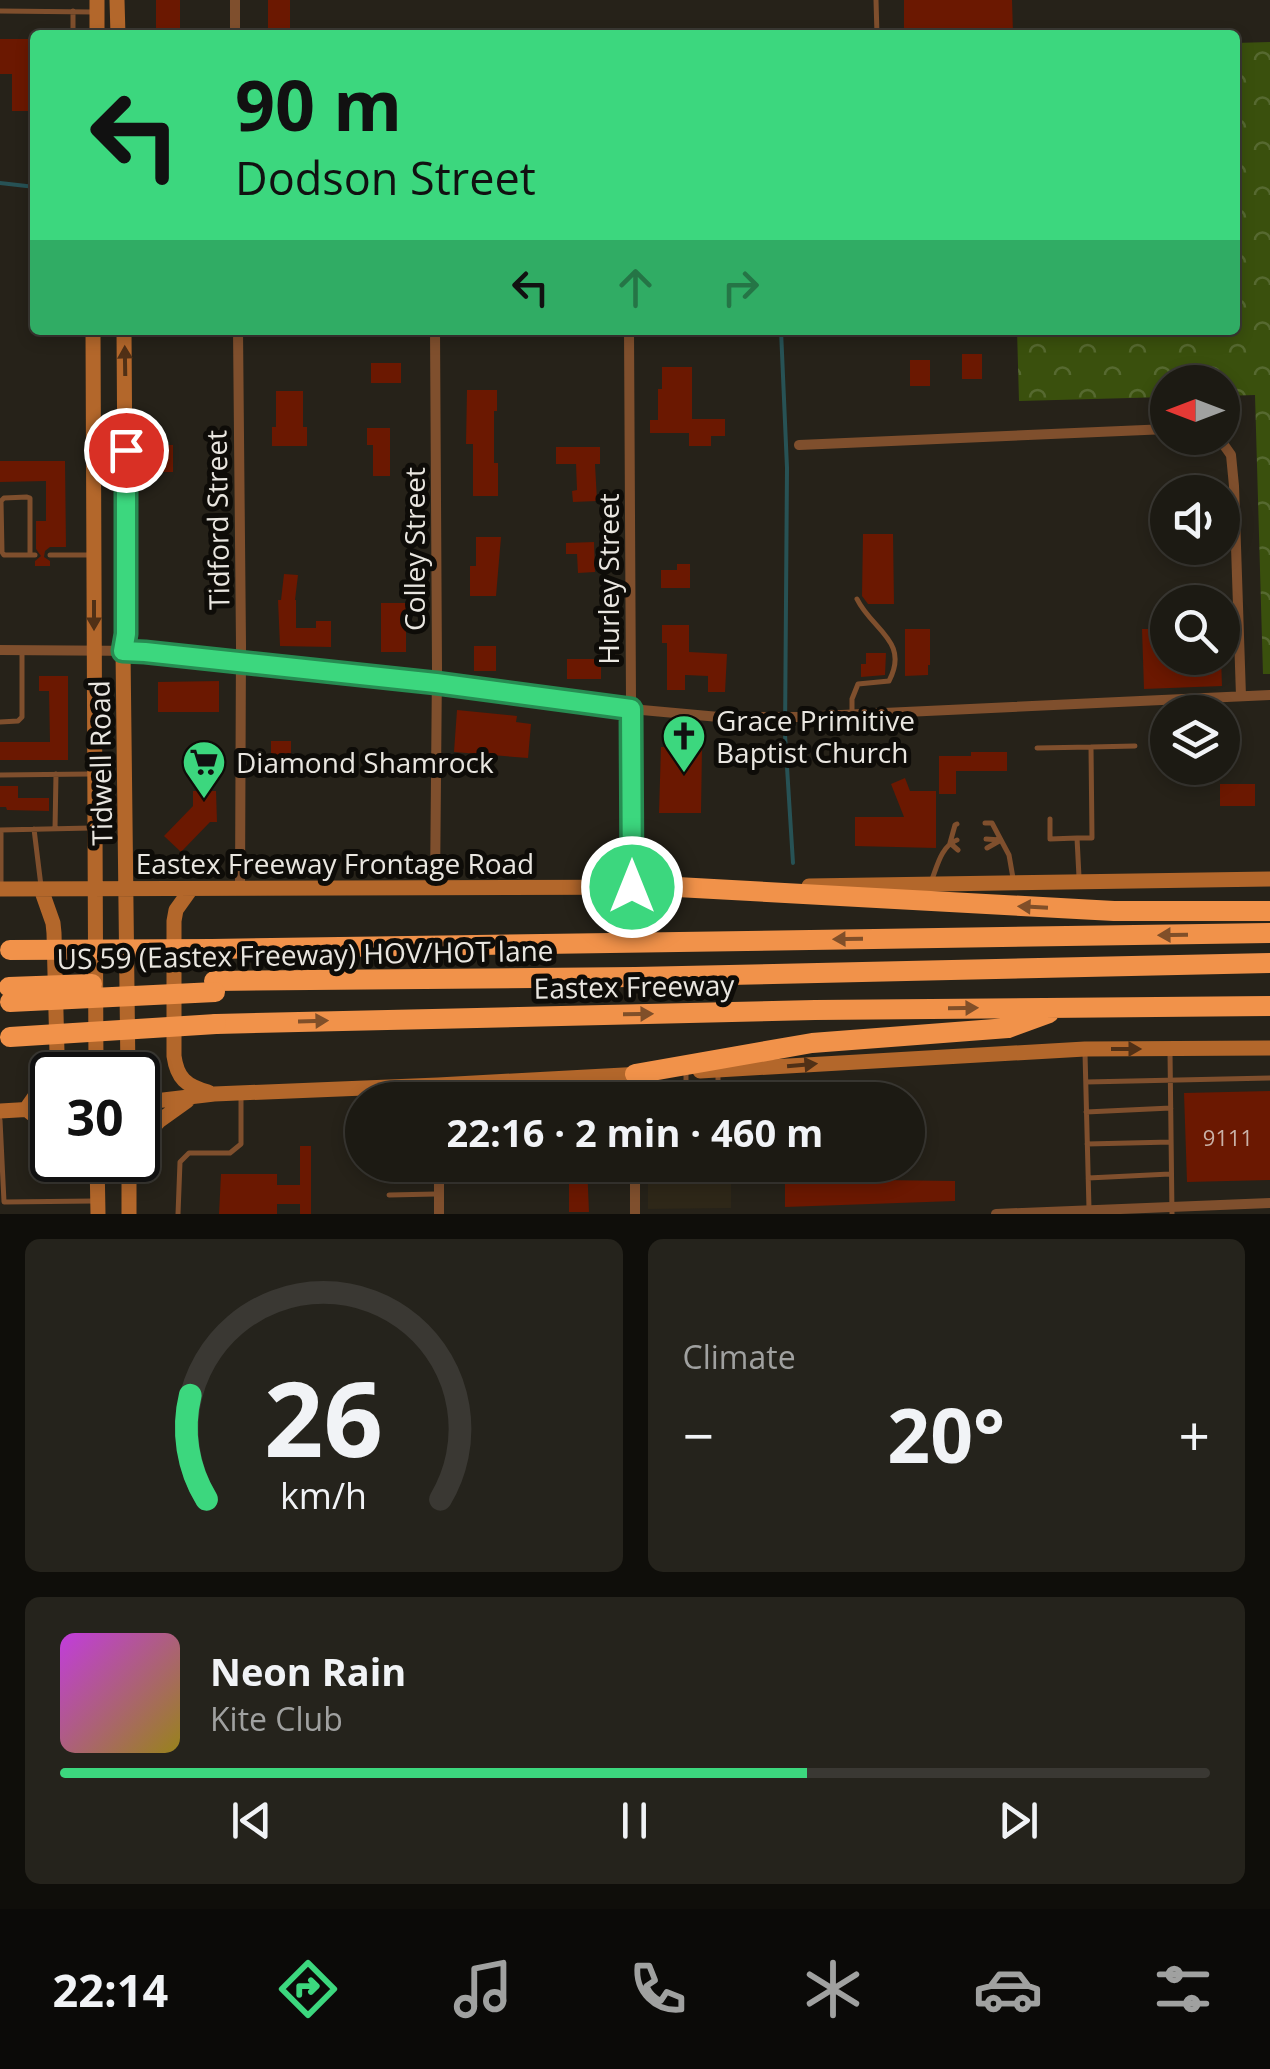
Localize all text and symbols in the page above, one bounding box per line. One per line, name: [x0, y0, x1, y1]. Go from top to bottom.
text: 90 m: [235, 56, 402, 152]
icon: left: [70, 70, 200, 200]
text: Dodson Street: [235, 147, 536, 208]
icon: left: [503, 260, 558, 315]
icon: ahead: [608, 260, 663, 315]
icon: right: [713, 260, 768, 315]
one-way arrow: [117, 345, 133, 377]
north arrow: [1150, 365, 1240, 455]
map controls: [1150, 365, 1240, 785]
pin: [84, 408, 169, 493]
icon: arrive: [99, 423, 154, 478]
street label: Tidford Street: [196, 430, 238, 610]
street label: Colley Street: [395, 467, 433, 631]
button: sound: [1150, 475, 1240, 565]
street label: Hurley Street: [589, 493, 627, 665]
button: search: [1150, 585, 1240, 675]
one-way arrow: [86, 600, 102, 632]
street label: Tidwell Road: [80, 680, 120, 846]
button: layers: [1150, 695, 1240, 785]
place label: Grace Primitive Baptist Church: [716, 701, 915, 771]
church icon: Grace Primitive Baptist Church: [661, 713, 707, 774]
supermarket icon: Diamond Shamrock: [181, 739, 227, 800]
place label: Diamond Shamrock: [236, 743, 494, 781]
position arrow: [580, 835, 684, 939]
street label: Eastex Freeway Frontage Road: [136, 844, 534, 882]
one-way arrow: [1016, 898, 1048, 914]
one-way arrow: [1156, 927, 1188, 943]
street label: US 59 (Eastex Freeway) HOV/HOT lane: [56, 931, 554, 977]
one-way arrow: [831, 931, 863, 947]
street label: Eastex Freeway: [533, 965, 736, 1007]
one-way arrow: [948, 1000, 980, 1016]
one-way arrow: [623, 1005, 655, 1021]
one-way arrow: [298, 1013, 330, 1029]
one-way arrow: [1111, 1041, 1143, 1057]
speed limit sign: 30: [30, 1052, 160, 1182]
one-way arrow: [786, 1056, 818, 1072]
text: 22:16 · 2 min · 460 m: [447, 1106, 823, 1158]
house number: 9111: [1203, 1122, 1253, 1152]
text: Climate: [683, 1335, 796, 1378]
text: 26: [264, 1346, 383, 1487]
text: 20°: [887, 1383, 1005, 1485]
text: −: [683, 1397, 714, 1472]
text: +: [1179, 1397, 1210, 1472]
text: km/h: [280, 1471, 367, 1519]
text: Neon Rain: [210, 1645, 406, 1697]
text: Kite Club: [210, 1697, 343, 1740]
icon: previous: [224, 1793, 279, 1848]
icon: pause: [607, 1793, 662, 1848]
icon: next: [991, 1793, 1046, 1848]
icon: directions: [273, 1954, 343, 2024]
icon: music: [448, 1954, 518, 2024]
icon: phone: [623, 1954, 693, 2024]
icon: climate: [798, 1954, 868, 2024]
icon: car: [973, 1954, 1043, 2024]
icon: filters: [1148, 1954, 1218, 2024]
text: 22:14: [52, 1959, 168, 2020]

